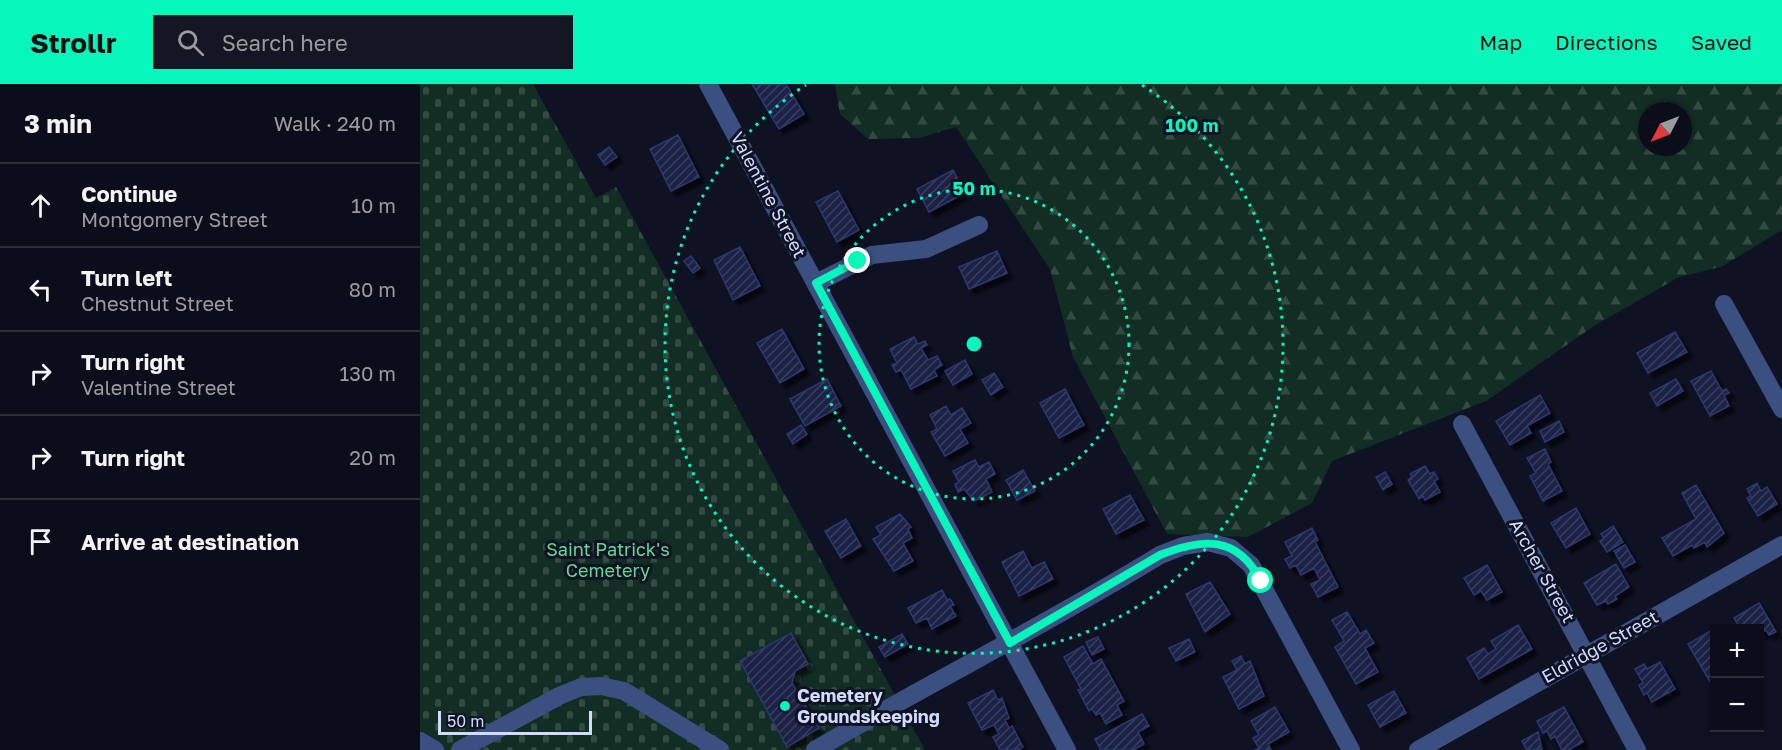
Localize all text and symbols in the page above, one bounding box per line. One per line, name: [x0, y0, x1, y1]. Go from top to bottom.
search box: [153, 15, 573, 69]
text: Strollr: [30, 26, 117, 59]
icon: search: [174, 26, 207, 59]
text: Search here: [222, 29, 348, 56]
text: Map: [1479, 29, 1522, 55]
text: Directions: [1555, 29, 1658, 55]
text: Saved: [1691, 29, 1752, 55]
north arrow: [1638, 102, 1692, 156]
text: 3 min: [24, 108, 92, 139]
text: Walk · 240 m: [274, 111, 396, 135]
text: 100 m: [1166, 114, 1218, 136]
street label: Valentine Street: [726, 128, 811, 261]
text: 50 m: [953, 177, 995, 199]
text: Continue: [81, 180, 177, 207]
icon: ahead: [24, 189, 57, 222]
text: 10 m: [351, 193, 396, 217]
text: Montgomery Street: [81, 207, 268, 231]
route end: [844, 247, 870, 273]
text: Turn left: [81, 264, 172, 291]
icon: left: [24, 273, 57, 306]
text: 80 m: [349, 277, 396, 301]
text: Chestnut Street: [81, 291, 234, 315]
centre of rings: [964, 334, 984, 354]
text: Turn right: [81, 348, 185, 375]
icon: right: [24, 357, 57, 390]
text: 130 m: [340, 361, 396, 385]
text: Valentine Street: [81, 375, 236, 399]
icon: right: [24, 441, 57, 474]
text: Turn right: [81, 444, 185, 471]
text: 20 m: [349, 445, 396, 469]
street label: Archer Street: [1505, 515, 1580, 626]
icon: arrive: [24, 525, 57, 558]
text: Arrive at destination: [81, 528, 299, 555]
park label: Saint Patrick's Cemetery: [546, 538, 670, 581]
route start: [1247, 567, 1273, 593]
street label: Eldridge Street: [1537, 605, 1662, 687]
map controls: [1710, 624, 1764, 732]
button: +: [1710, 624, 1764, 678]
button: −: [1710, 678, 1764, 732]
place label: Cemetery Groundskeeping: [797, 684, 940, 727]
marker: Cemetery Groundskeeping: [778, 699, 792, 713]
scale bar: [438, 708, 592, 736]
text: 50 m: [447, 711, 484, 731]

